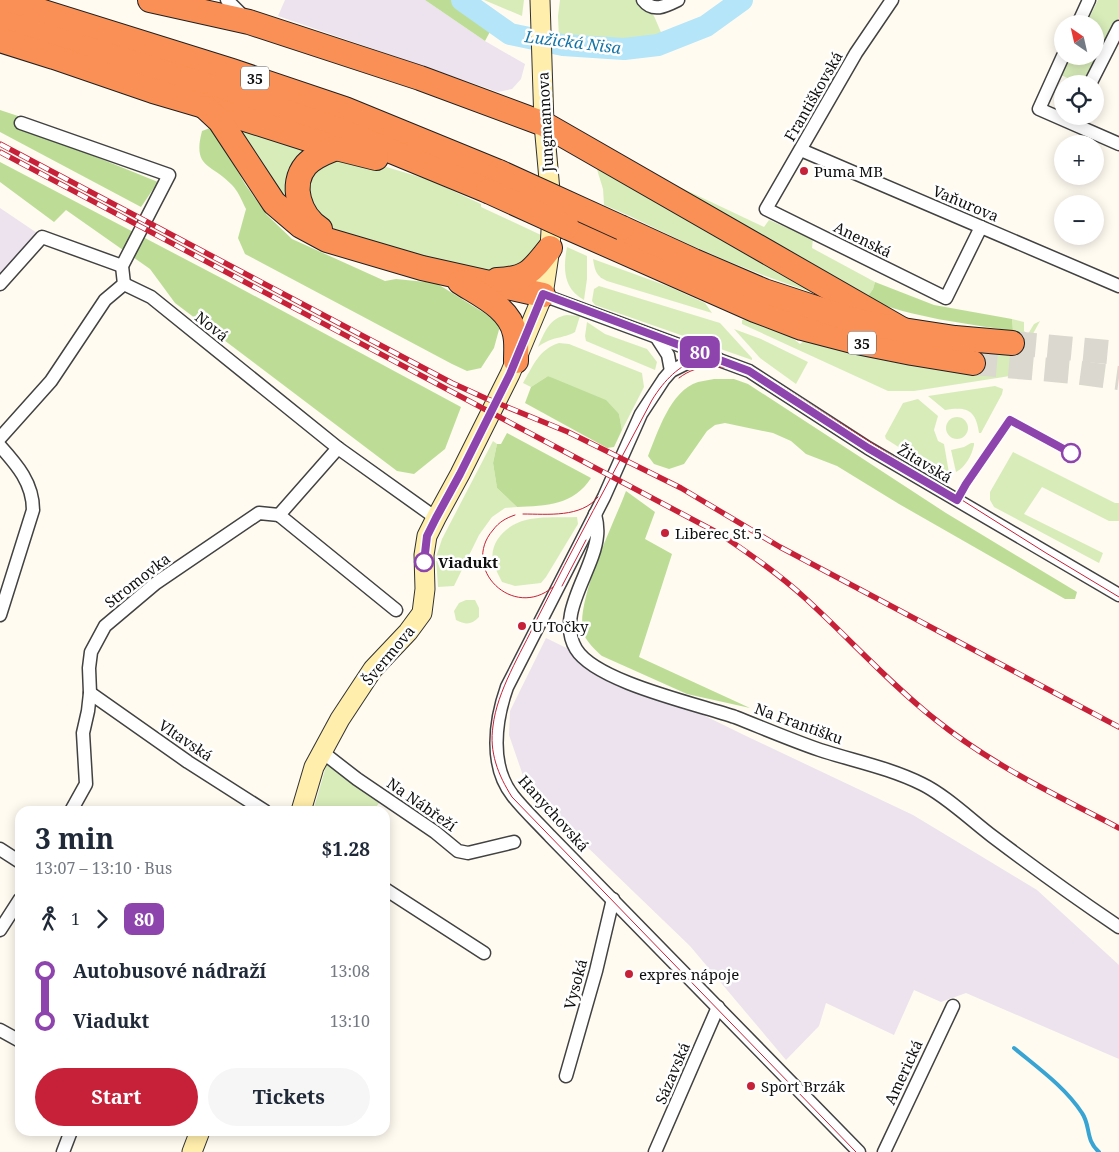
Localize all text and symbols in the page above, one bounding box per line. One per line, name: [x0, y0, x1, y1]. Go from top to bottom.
north arrow: [1054, 15, 1104, 65]
map controls: [1054, 15, 1104, 245]
water label: Lužická Nisa: [523, 25, 623, 59]
street label: Františkovská: [779, 48, 847, 144]
road number: 35: [241, 66, 269, 90]
street label: Jungmannova: [532, 71, 558, 174]
button: locate: [1054, 75, 1104, 125]
button: +: [1054, 135, 1104, 185]
place label: Puma MB: [814, 161, 883, 181]
marker: Puma MB: [798, 165, 810, 177]
street label: Vaňurova: [930, 180, 1002, 226]
button: −: [1054, 195, 1104, 245]
street label: Anenská: [831, 216, 895, 262]
street label: Nová: [191, 307, 233, 345]
road number: 35: [848, 332, 876, 354]
line badge: 80: [678, 336, 722, 368]
text: 80: [690, 340, 710, 364]
street label: Žitavská: [894, 439, 956, 487]
unlabelled marker: [1061, 443, 1081, 463]
place label: Liberec St. 5: [675, 523, 762, 543]
marker: Liberec St. 5: [659, 527, 671, 539]
street label: Stromovka: [100, 548, 174, 612]
marker: Viadukt: [414, 552, 434, 572]
place label: Viadukt: [438, 552, 498, 572]
place label: U Točky: [532, 616, 589, 636]
marker: U Točky: [516, 620, 528, 632]
street label: Švermova: [357, 621, 419, 689]
street label: Na Františku: [752, 698, 846, 748]
street label: Vltavská: [155, 715, 217, 765]
street label: Hanychovská: [514, 770, 594, 856]
street label: Na Nábřeží: [383, 773, 461, 835]
text: 3 min: [35, 819, 114, 857]
text: $1.28: [321, 836, 370, 862]
text: 13:07 – 13:10 · Bus: [35, 857, 172, 879]
icon: walk: [35, 905, 63, 933]
icon: forward: [88, 905, 116, 933]
text: 80: [134, 907, 154, 931]
text: 1: [71, 908, 80, 930]
street label: Vysoká: [559, 957, 591, 1011]
text: Autobusové nádraží: [73, 958, 266, 984]
text: 13:08: [330, 960, 370, 982]
place label: expres nápoje: [639, 964, 739, 984]
marker: expres nápoje: [623, 968, 635, 980]
text: Viadukt: [73, 1008, 149, 1034]
text: 13:10: [330, 1010, 370, 1032]
street label: Americká: [879, 1036, 927, 1108]
street label: Sázavská: [650, 1039, 694, 1107]
button: Start: [35, 1068, 198, 1126]
button: Tickets: [208, 1068, 370, 1126]
place label: Sport Brzák: [761, 1076, 845, 1096]
marker: Sport Brzák: [745, 1080, 757, 1092]

